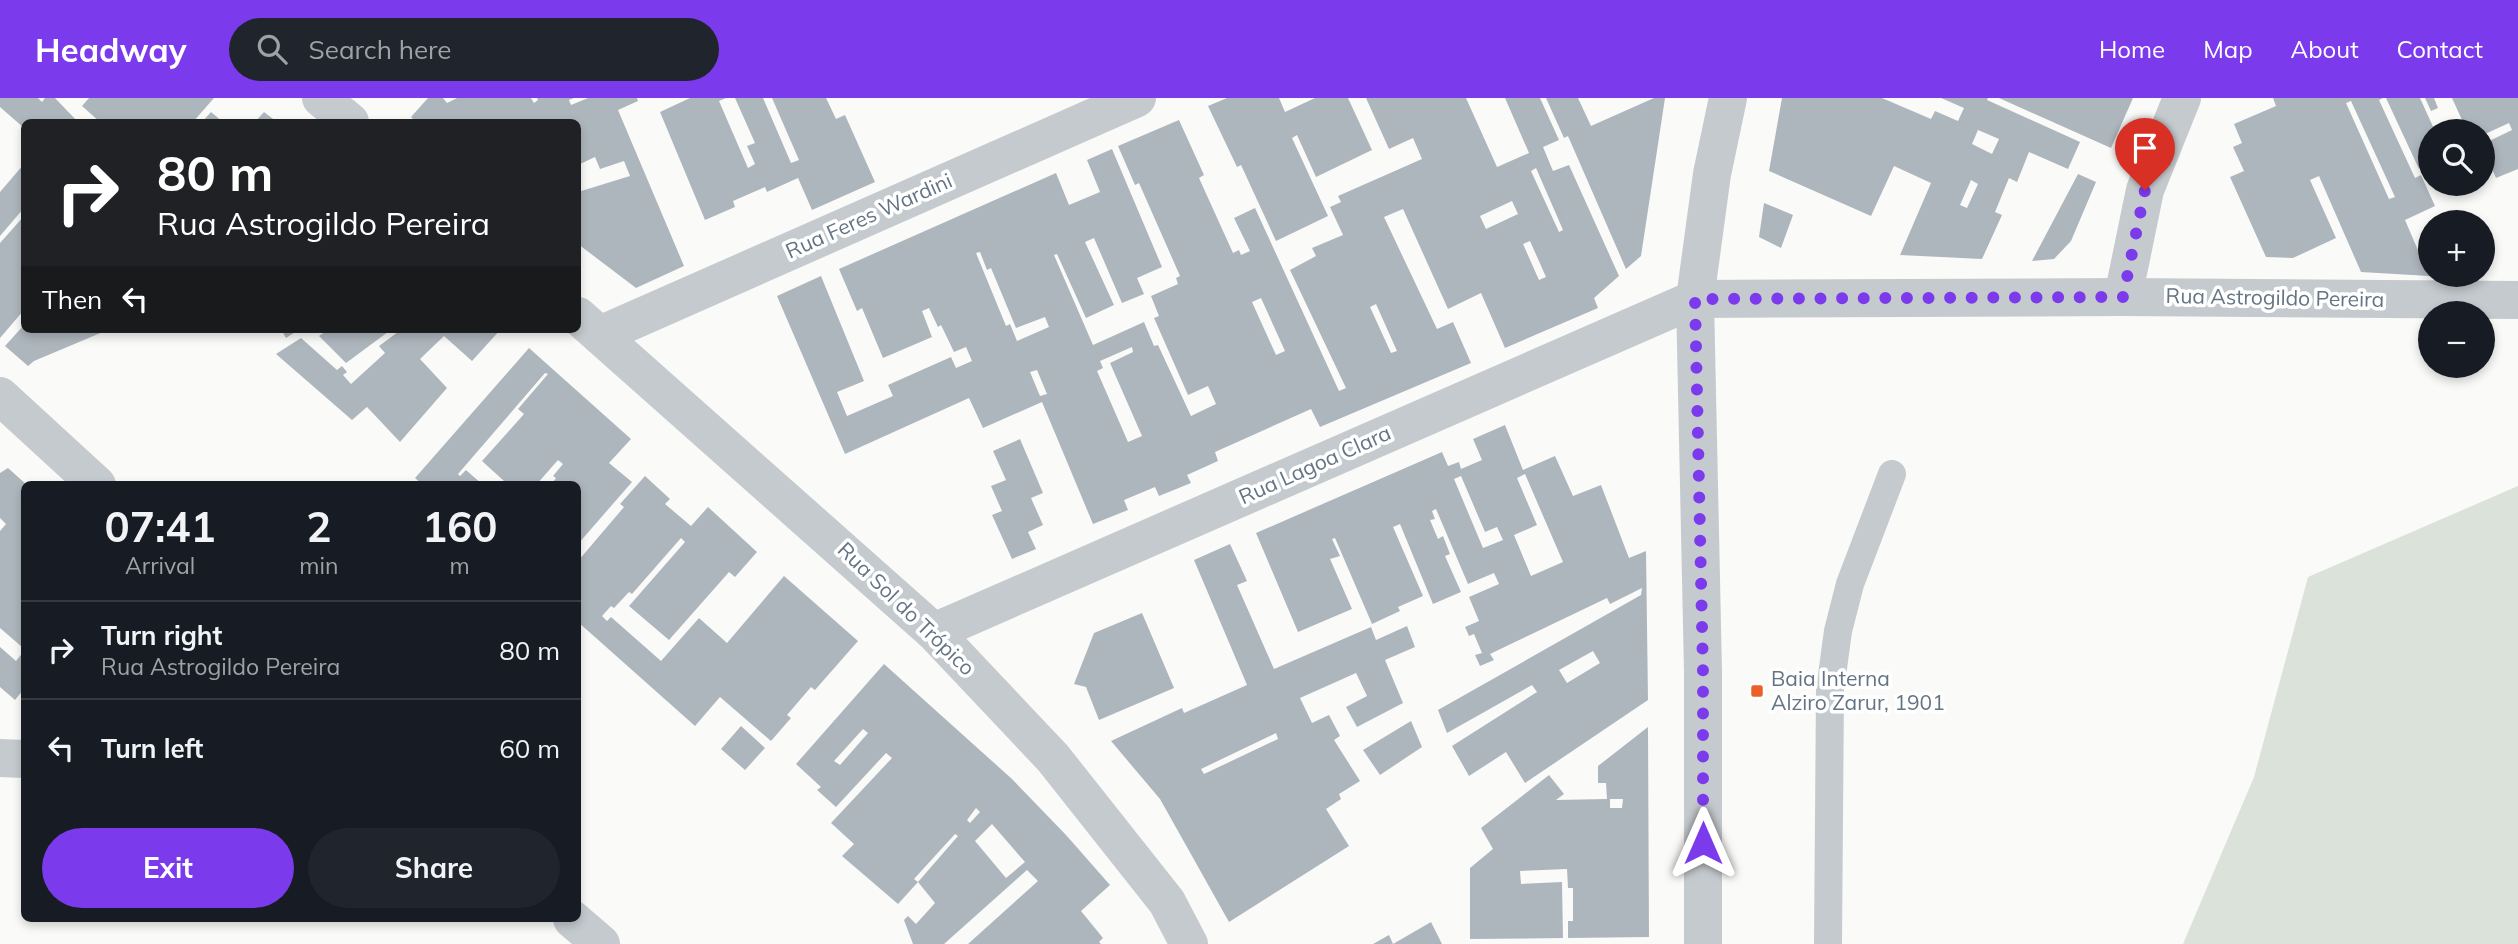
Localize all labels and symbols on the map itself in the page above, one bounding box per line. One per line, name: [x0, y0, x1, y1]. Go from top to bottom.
pin: [2115, 118, 2175, 190]
street label: Rua Feres Wardini: [781, 167, 956, 263]
street label: Rua Astrogildo Pereira: [2166, 282, 2385, 312]
street label: Rua Lagoa Clara: [1235, 419, 1395, 509]
street label: Rua Sol do Trópico: [833, 536, 981, 680]
place label: Baia Interna Alziro Zarur, 1901: [1771, 665, 1945, 715]
marker: Baia Interna Alziro Zarur, 1901: [1749, 683, 1765, 699]
position arrow: [1666, 806, 1740, 880]

